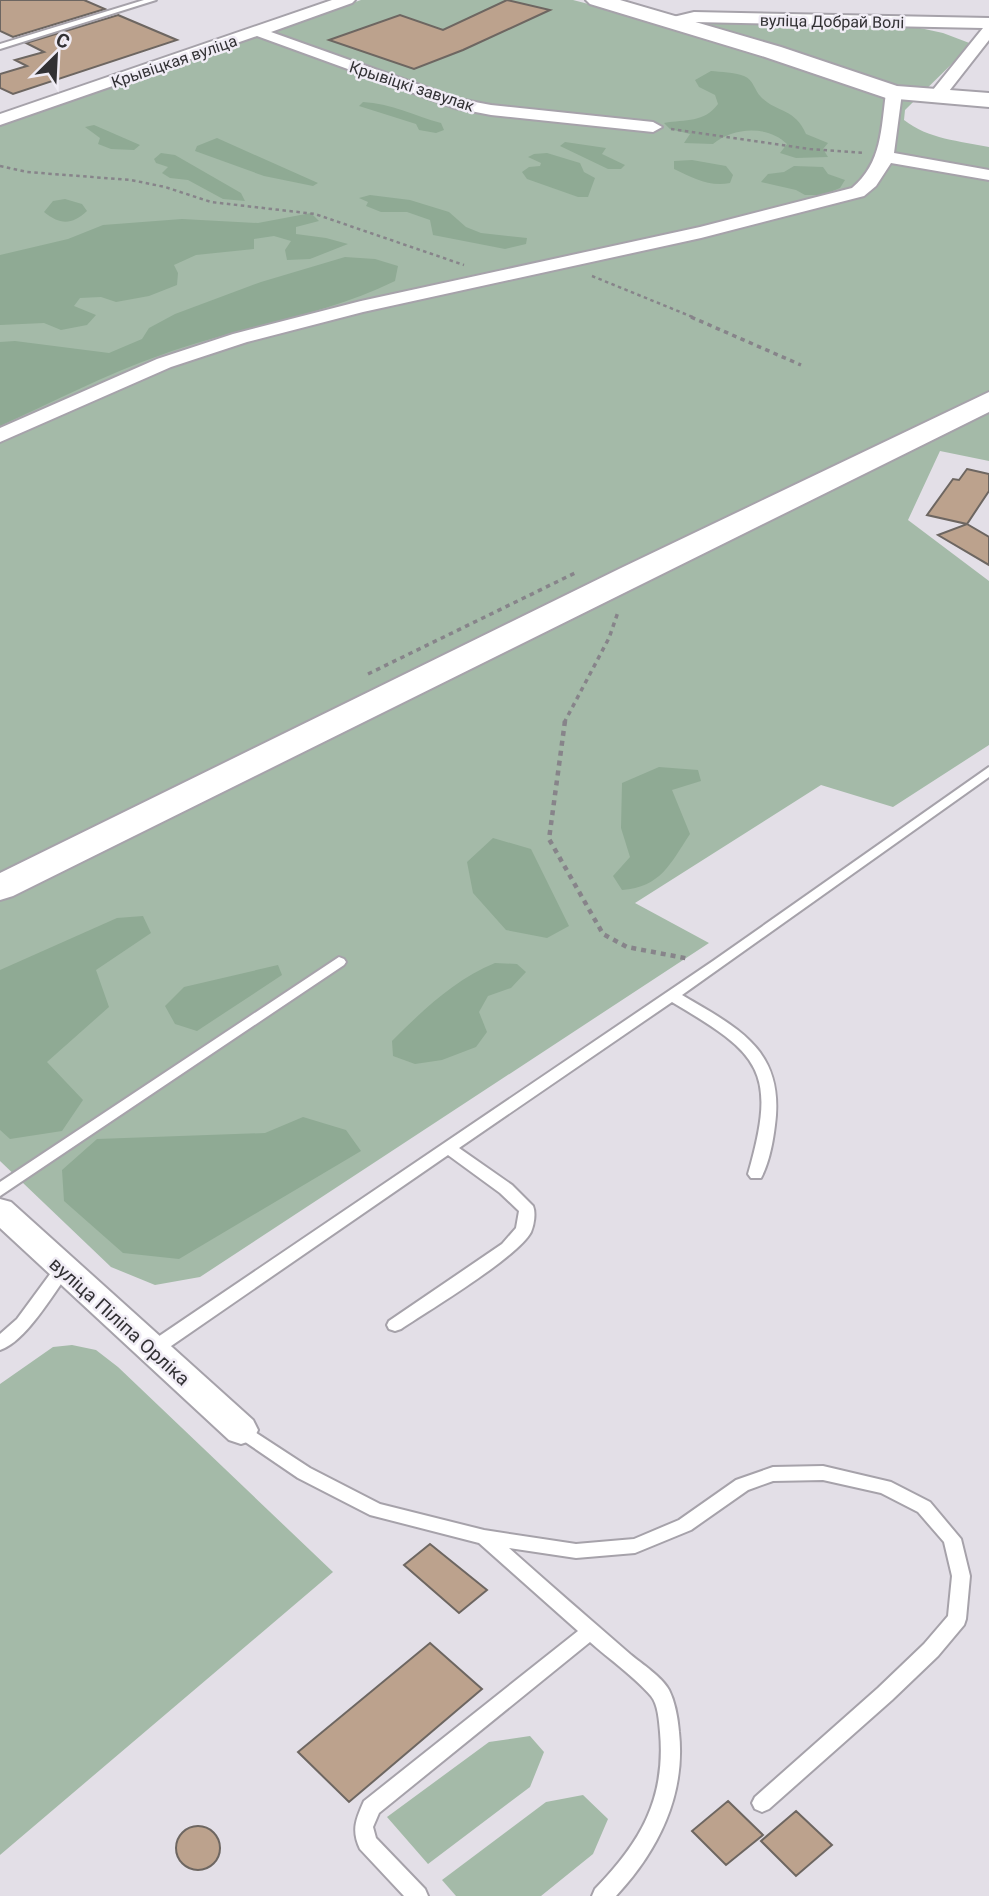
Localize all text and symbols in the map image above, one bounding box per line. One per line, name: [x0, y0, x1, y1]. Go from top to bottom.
street label: вуліца Добрай Волі: [760, 11, 904, 32]
north arrow: [21, 21, 91, 91]
text: С: [52, 28, 73, 54]
street label: Крывіцкая вуліца: [109, 31, 240, 92]
street label: Крывіцкі завулак: [347, 57, 477, 116]
street label: вуліца Піліпа Орліка: [45, 1252, 195, 1390]

